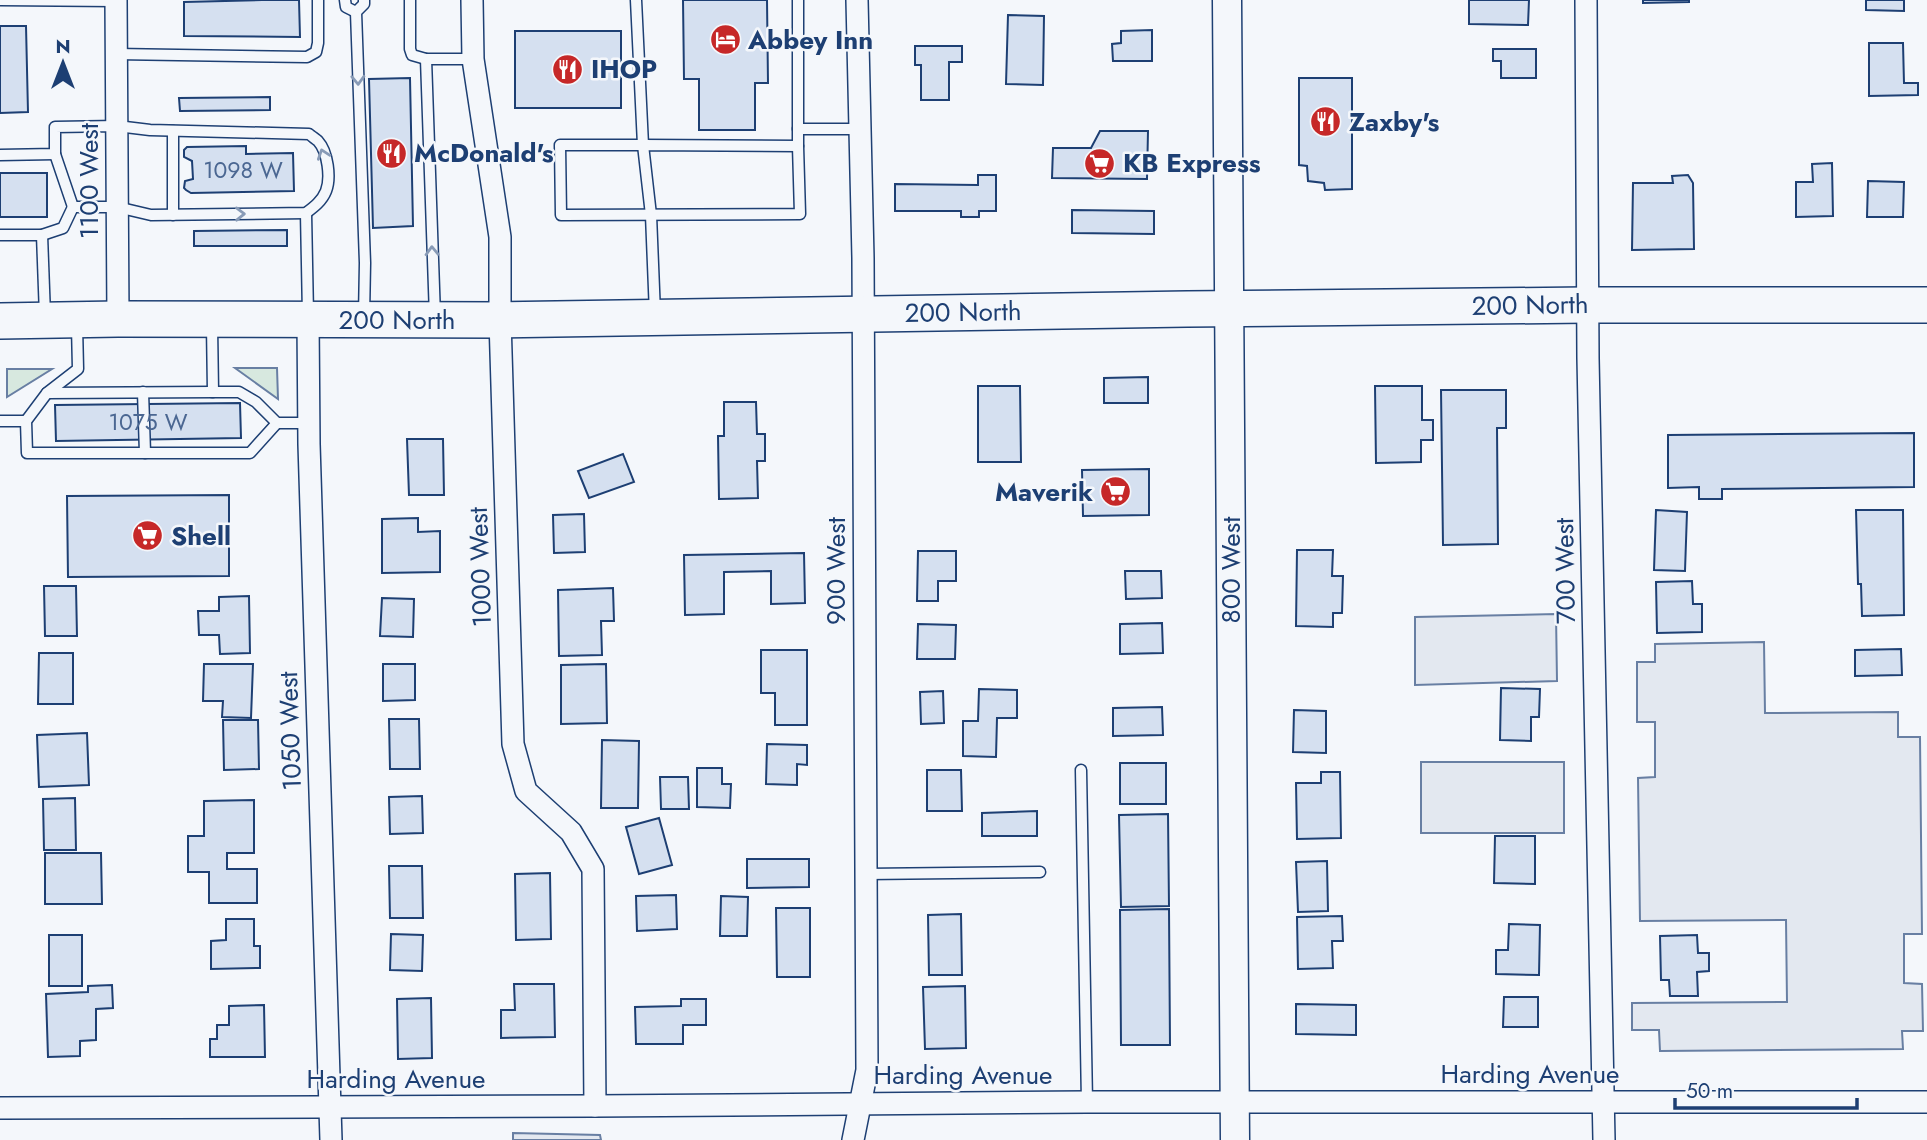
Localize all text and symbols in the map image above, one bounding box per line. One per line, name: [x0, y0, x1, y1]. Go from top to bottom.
place label: Abbey Inn: [747, 21, 873, 59]
hotel icon: Abbey Inn: [708, 23, 742, 57]
north arrow: [28, 28, 98, 98]
text: N: [55, 33, 71, 60]
place label: IHOP: [591, 50, 657, 88]
restaurant icon: IHOP: [551, 52, 585, 86]
one-way arrow: [351, 75, 366, 86]
place label: Zaxby's: [1349, 103, 1440, 141]
restaurant icon: Zaxby's: [1309, 105, 1343, 139]
street label: 1100 West: [70, 122, 108, 239]
place label: McDonald's: [414, 134, 554, 172]
restaurant icon: McDonald's: [374, 136, 408, 170]
place label: KB Express: [1123, 144, 1261, 182]
supermarket icon: KB Express: [1083, 146, 1117, 180]
one-way arrow: [317, 148, 331, 160]
house number: 1098 W: [203, 153, 283, 187]
one-way arrow: [235, 206, 245, 222]
one-way arrow: [424, 246, 440, 256]
street label: 200 North: [1471, 285, 1589, 325]
street label: 200 North: [904, 292, 1022, 332]
street label: 200 North: [339, 301, 455, 339]
house number: 1075 W: [109, 405, 188, 439]
place label: Maverik: [995, 473, 1093, 511]
supermarket icon: Maverik: [1099, 475, 1133, 509]
street label: 1000 West: [459, 506, 501, 628]
street label: 900 West: [817, 516, 855, 625]
street label: 800 West: [1212, 516, 1250, 623]
place label: Shell: [171, 517, 231, 555]
street label: 700 West: [1545, 517, 1585, 625]
supermarket icon: Shell: [131, 519, 165, 553]
street label: 1050 West: [269, 670, 311, 791]
street label: Harding Avenue: [1441, 1055, 1619, 1093]
street label: Harding Avenue: [874, 1056, 1052, 1094]
street label: Harding Avenue: [307, 1060, 485, 1098]
scale bar: [1675, 1066, 1857, 1110]
text: 50 m: [1686, 1076, 1733, 1106]

